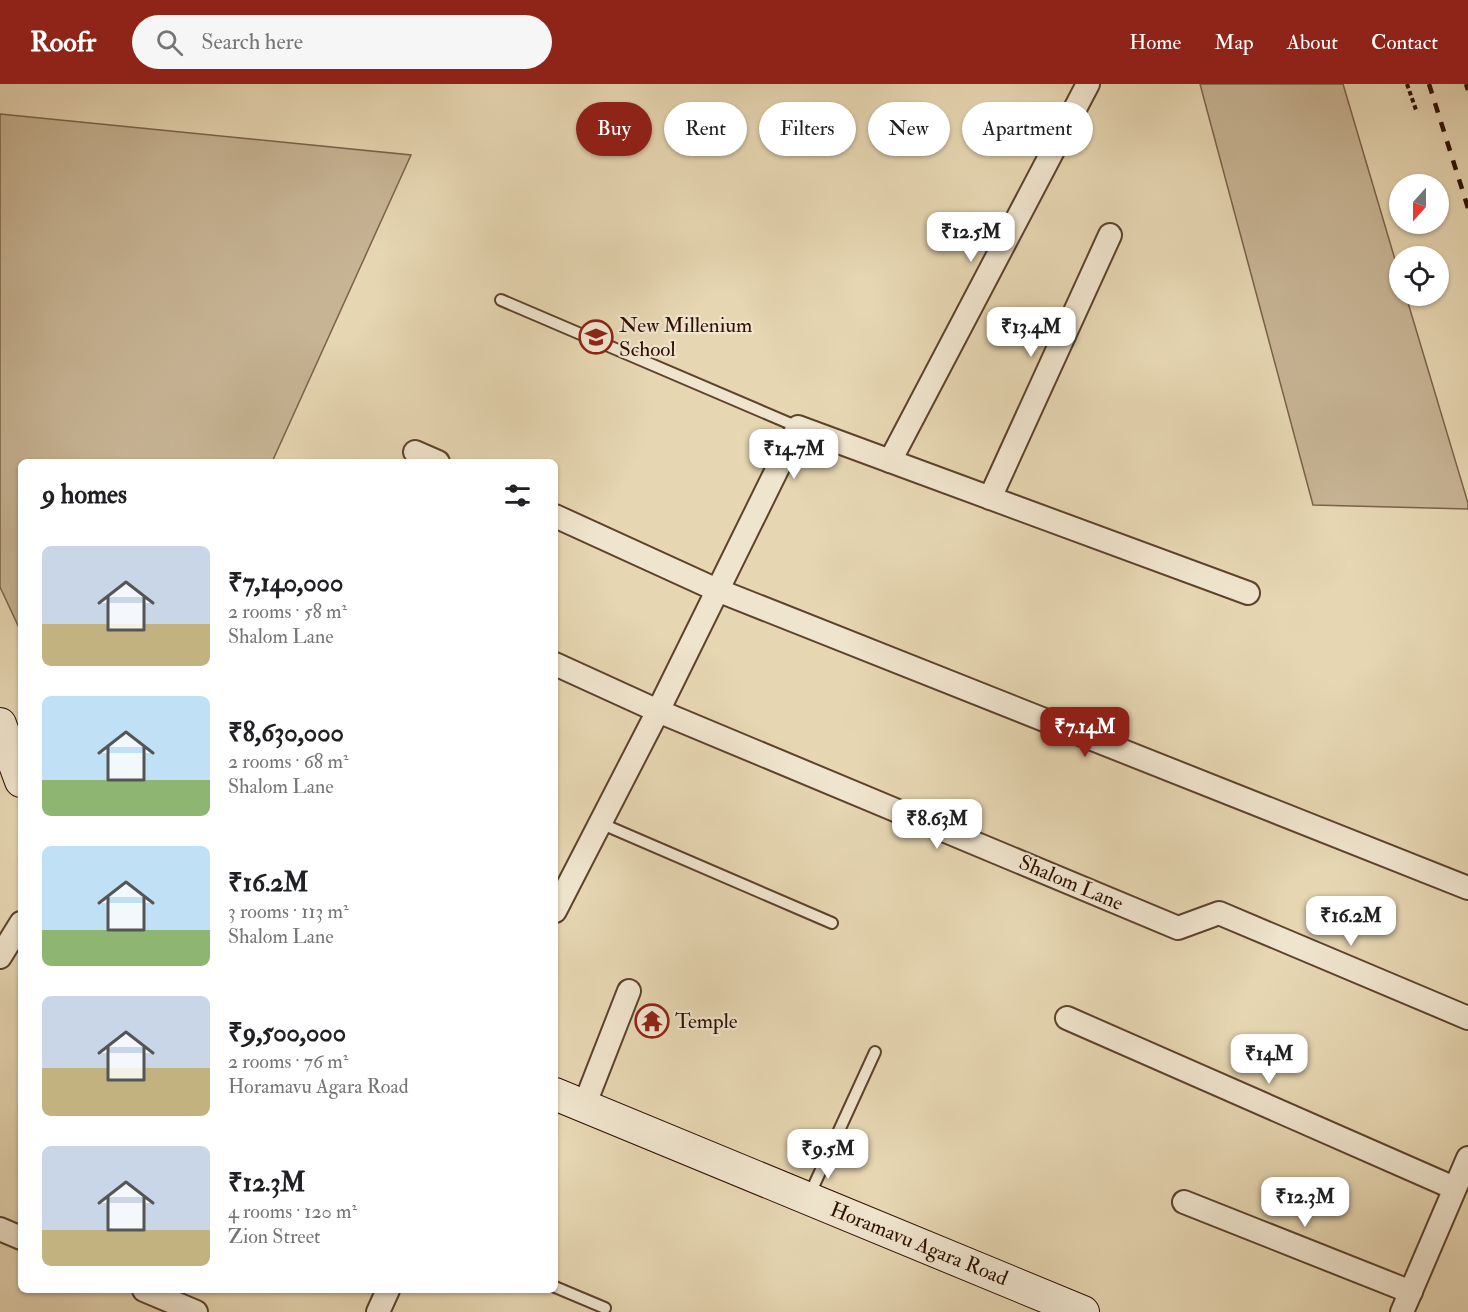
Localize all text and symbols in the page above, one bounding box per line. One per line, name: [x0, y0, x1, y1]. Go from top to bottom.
search box: [132, 15, 552, 69]
text: Roofr: [30, 25, 96, 60]
icon: search: [153, 26, 186, 59]
text: Search here: [201, 28, 303, 56]
text: Home: [1129, 29, 1181, 56]
text: Map: [1214, 29, 1254, 56]
text: About: [1287, 29, 1338, 56]
text: Contact: [1371, 29, 1438, 56]
chip: Buy: [576, 102, 652, 156]
chip: Rent: [664, 102, 747, 156]
chip: Filters: [759, 102, 856, 156]
chip: New: [868, 102, 950, 156]
chip: Apartment: [962, 102, 1093, 156]
north arrow: [1389, 174, 1449, 234]
map controls: [1389, 174, 1449, 306]
pin: ₹12.5M: [922, 212, 1020, 263]
text: ₹12.5M: [941, 219, 1001, 244]
button: locate: [1389, 246, 1449, 306]
pin: ₹13.4M: [982, 307, 1080, 358]
place label: New Millenium School: [619, 312, 752, 363]
text: ₹13.4M: [1001, 314, 1061, 339]
school or university icon: New Millenium School: [578, 319, 614, 355]
pin: ₹14.7M: [745, 429, 843, 480]
text: ₹14.7M: [763, 436, 825, 461]
text: 9 homes: [42, 479, 127, 511]
icon: filters: [501, 479, 534, 512]
text: ₹7,140,000: [228, 567, 343, 599]
icon: home: [90, 570, 162, 642]
text: 2 rooms · 58 m²: [228, 599, 347, 624]
text: Shalom Lane: [228, 624, 334, 649]
pin: ₹7.14M: [1036, 707, 1134, 758]
text: ₹7.14M: [1054, 714, 1116, 739]
text: ₹8,630,000: [228, 717, 344, 749]
icon: home: [90, 720, 162, 792]
text: 2 rooms · 68 m²: [228, 749, 349, 774]
text: Shalom Lane: [228, 774, 334, 799]
pin: ₹8.63M: [888, 799, 986, 850]
text: ₹8.63M: [906, 806, 968, 831]
street label: Shalom Lane: [1015, 849, 1128, 917]
text: ₹16.2M: [228, 867, 309, 899]
icon: home: [90, 870, 162, 942]
pin: ₹16.2M: [1302, 896, 1400, 947]
text: 3 rooms · 113 m²: [228, 899, 349, 924]
text: ₹16.2M: [1320, 903, 1382, 928]
text: Shalom Lane: [228, 924, 334, 949]
temple icon: Temple: [634, 1003, 670, 1039]
place label: Temple: [675, 1008, 738, 1035]
text: ₹9,500,000: [228, 1017, 346, 1049]
icon: home: [90, 1020, 162, 1092]
pin: ₹14M: [1233, 1034, 1305, 1085]
text: ₹14M: [1245, 1041, 1293, 1066]
text: 2 rooms · 76 m²: [228, 1049, 348, 1074]
text: Horamavu Agara Road: [228, 1074, 409, 1099]
pin: ₹9.5M: [786, 1129, 870, 1180]
text: ₹9.5M: [801, 1136, 855, 1161]
text: ₹12.3M: [228, 1167, 306, 1199]
icon: home: [90, 1170, 162, 1242]
pin: ₹12.3M: [1256, 1177, 1354, 1228]
text: ₹12.3M: [1275, 1184, 1335, 1209]
street label: Horamavu Agara Road: [826, 1196, 1013, 1292]
text: 4 rooms · 120 m²: [228, 1199, 357, 1224]
text: Zion Street: [228, 1224, 321, 1249]

